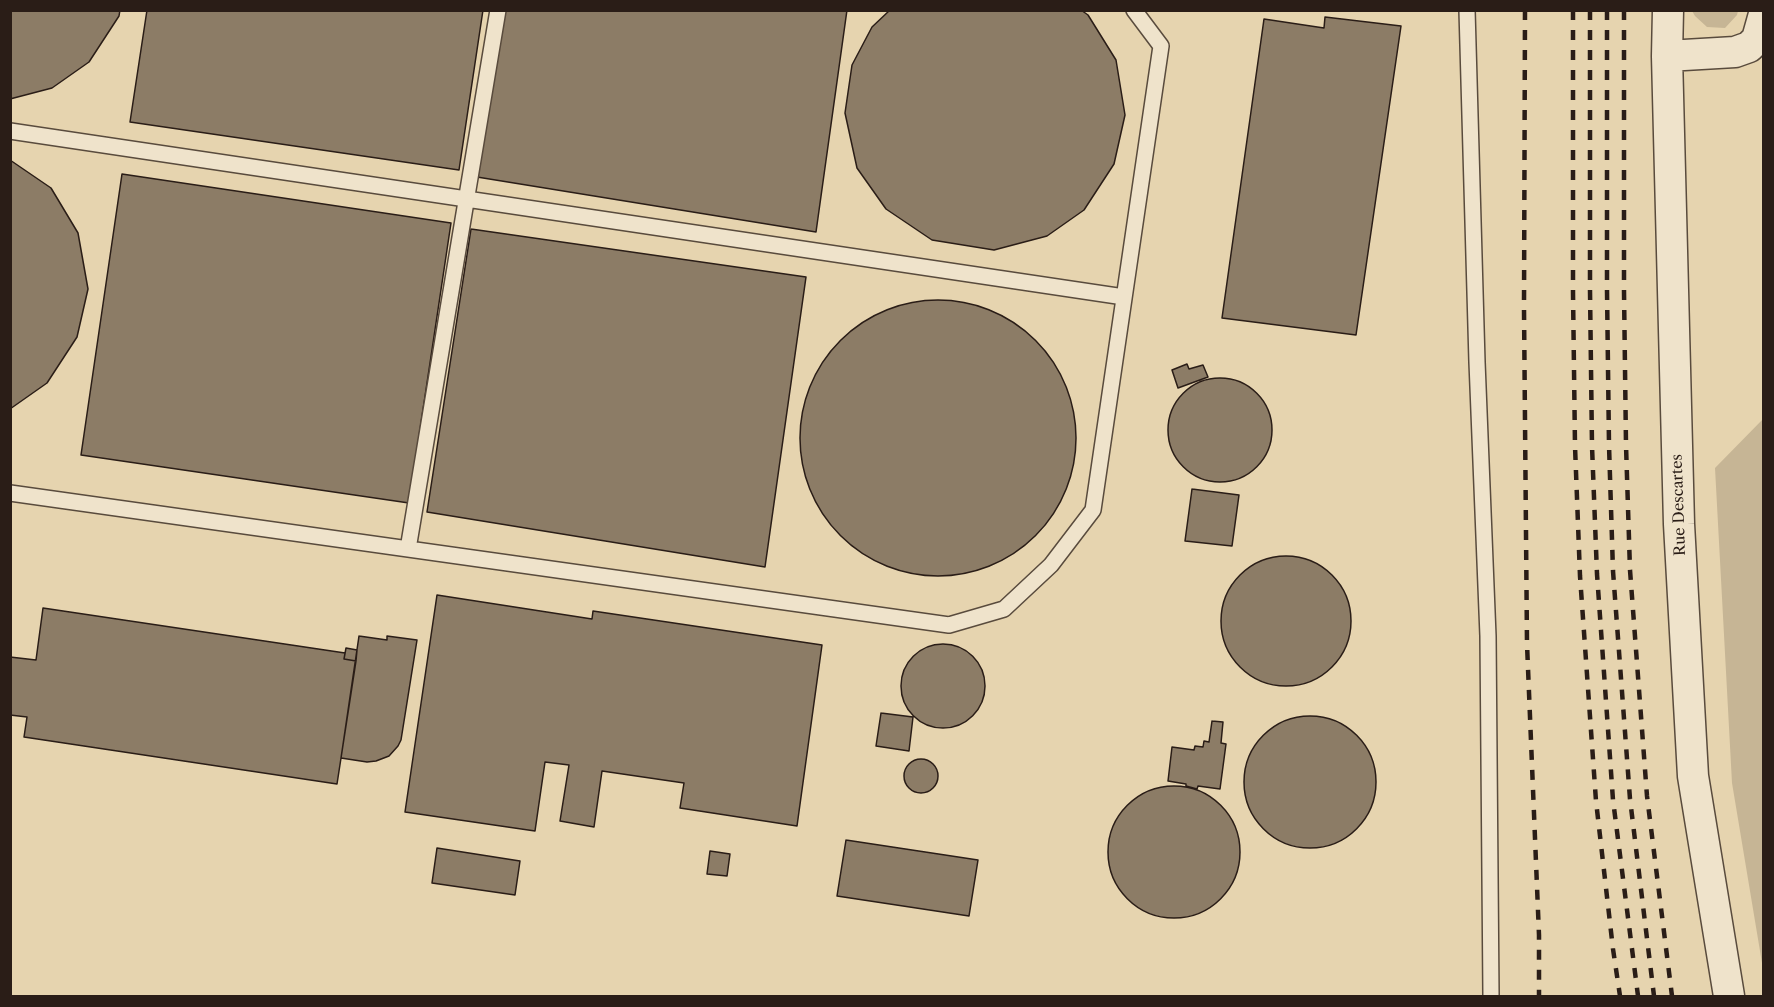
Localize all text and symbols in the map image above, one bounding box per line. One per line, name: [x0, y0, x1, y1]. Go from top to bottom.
street label: Rue Descartes: [1668, 454, 1690, 556]

